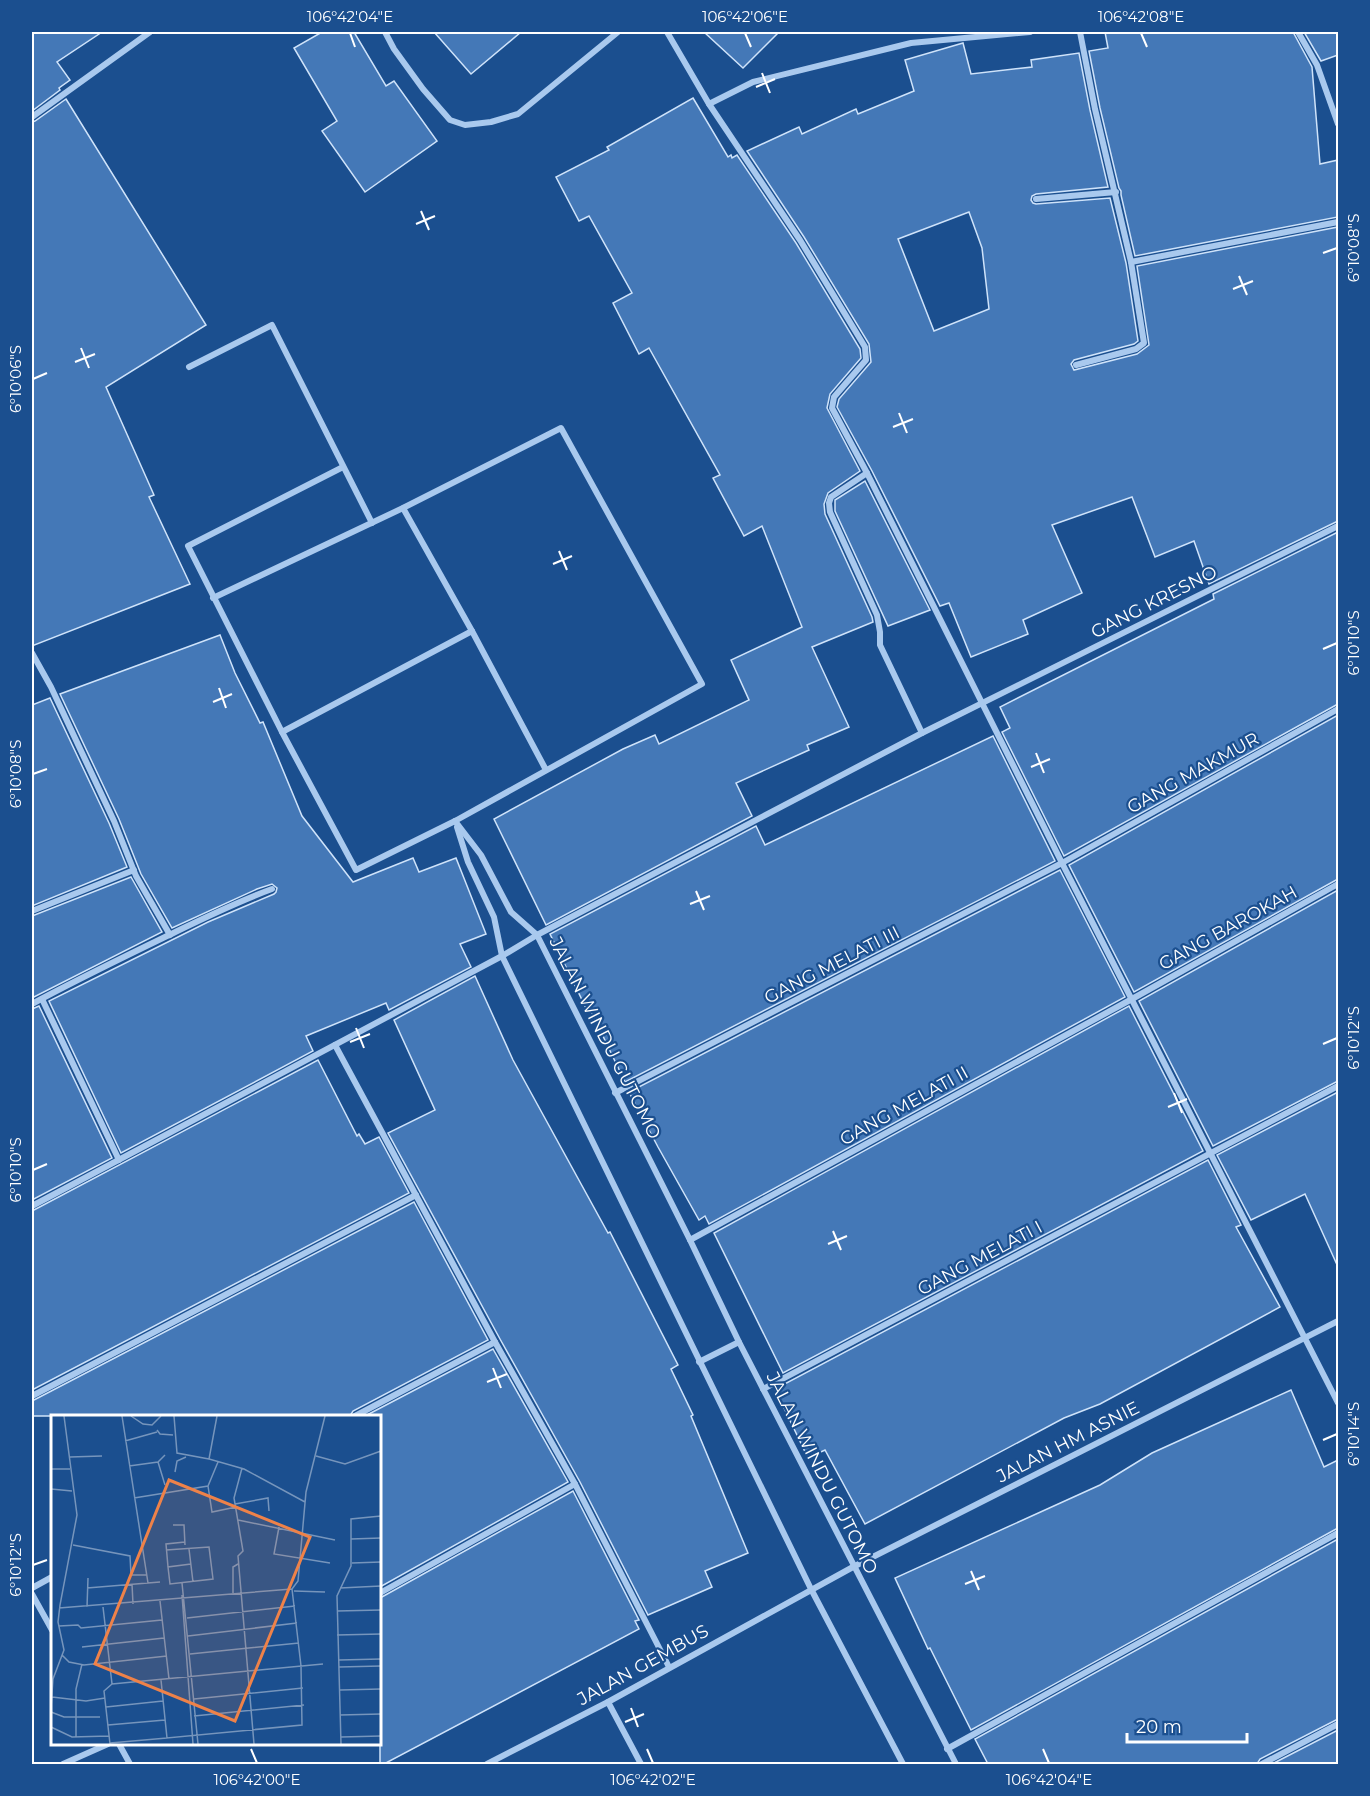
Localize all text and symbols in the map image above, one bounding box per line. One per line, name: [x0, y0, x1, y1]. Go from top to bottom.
text: 106°42'04"E: [307, 7, 393, 26]
text: 106°42'06"E: [702, 7, 788, 26]
text: 106°42'08"E: [1098, 7, 1184, 26]
text: 6°10'08"S: [1344, 214, 1363, 282]
text: 6°10'06"S: [6, 345, 25, 413]
street label: GANG KRESNO: [1087, 561, 1221, 643]
text: 6°10'10"S: [1344, 610, 1363, 676]
street label: GANG MAKMUR: [1123, 728, 1263, 818]
text: 6°10'08"S: [6, 740, 25, 808]
street label: GANG BAROKAH: [1155, 881, 1301, 975]
street label: GANG MELATI III: [761, 921, 903, 1009]
street label: JALAN WINDU GUTOMO: [544, 932, 666, 1143]
text: 6°10'12"S: [1344, 1006, 1363, 1070]
street label: GANG MELATI II: [836, 1062, 972, 1150]
text: 6°10'10"S: [6, 1137, 25, 1203]
street label: GANG MELATI I: [914, 1216, 1046, 1300]
street label: JALAN WINDU GUTOMO: [761, 1367, 883, 1578]
street label: JALAN HM ASNIE: [992, 1397, 1143, 1488]
text: 6°10'14"S: [1344, 1402, 1363, 1466]
inset map: [51, 1415, 381, 1745]
text: 6°10'12"S: [6, 1533, 25, 1597]
street label: JALAN GEMBUS: [573, 1620, 712, 1711]
scale bar: [1127, 1706, 1247, 1744]
text: 20 m: [1136, 1716, 1182, 1738]
text: 106°42'00"E: [213, 1770, 301, 1789]
text: 106°42'02"E: [610, 1770, 696, 1789]
text: 106°42'04"E: [1006, 1770, 1092, 1789]

